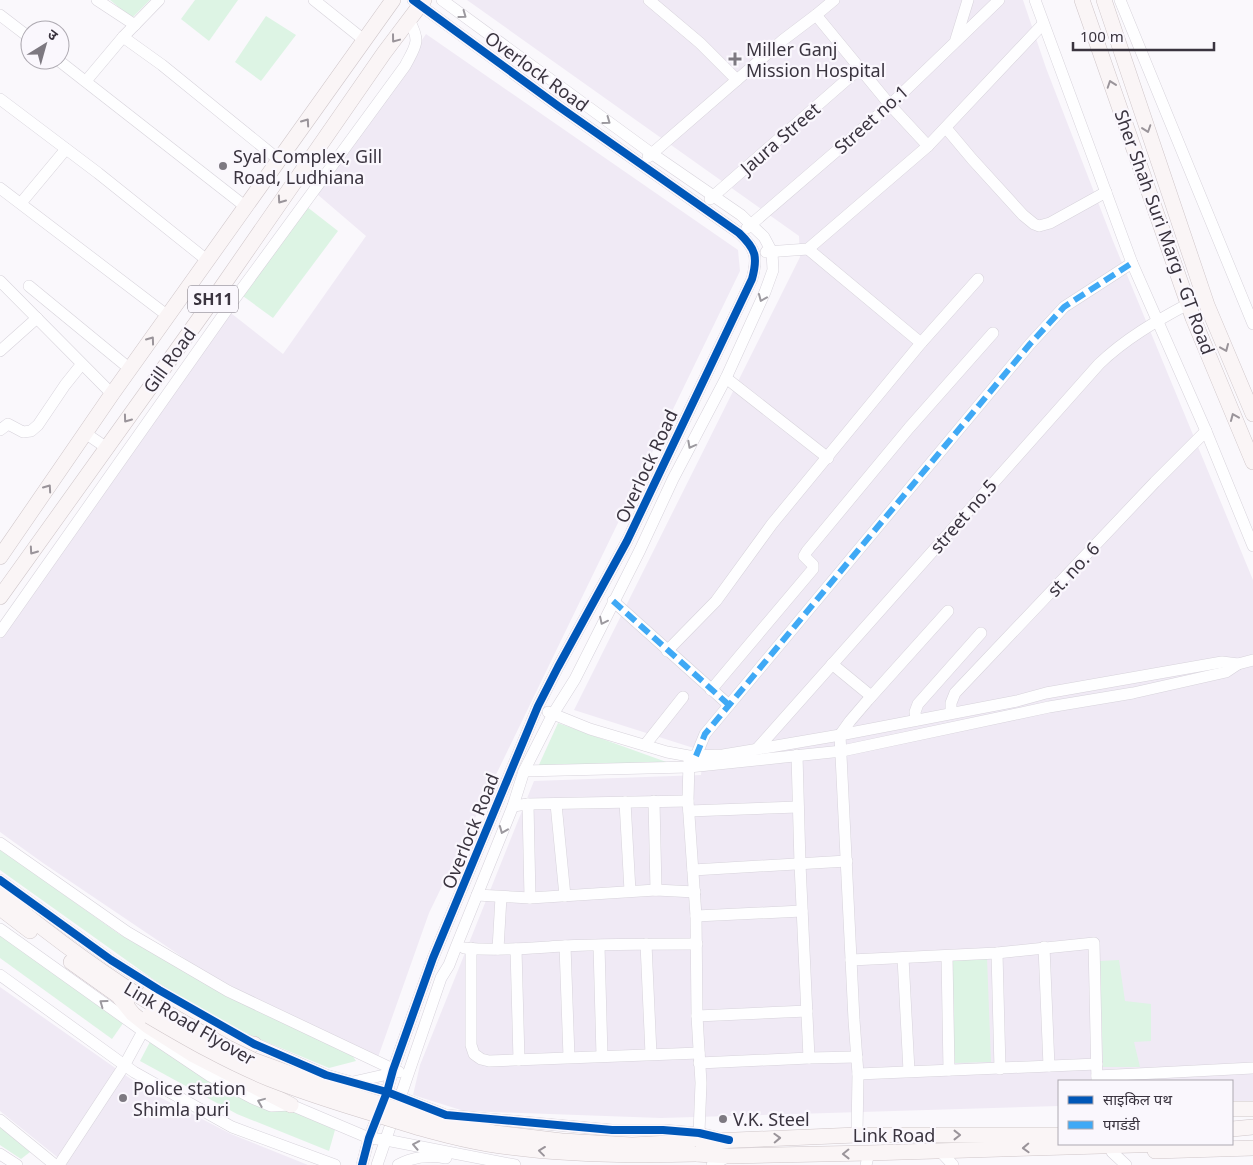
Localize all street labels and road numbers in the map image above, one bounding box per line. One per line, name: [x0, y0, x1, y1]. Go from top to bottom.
street label: Overlock Road: [480, 25, 594, 117]
street label: Street no.1: [829, 79, 913, 159]
street label: Jaura Street: [734, 96, 825, 181]
street label: Sher Shah Suri Marg - GT Road: [1109, 106, 1221, 358]
road number: SH11: [188, 286, 238, 312]
street label: Gill Road: [137, 323, 201, 397]
street label: Overlock Road: [609, 405, 683, 527]
street label: street no.5: [924, 474, 1002, 558]
street label: st. no. 6: [1042, 537, 1104, 601]
street label: Overlock Road: [436, 770, 504, 892]
street label: Link Road Flyover: [120, 976, 261, 1071]
street label: Link Road: [853, 1123, 935, 1147]

